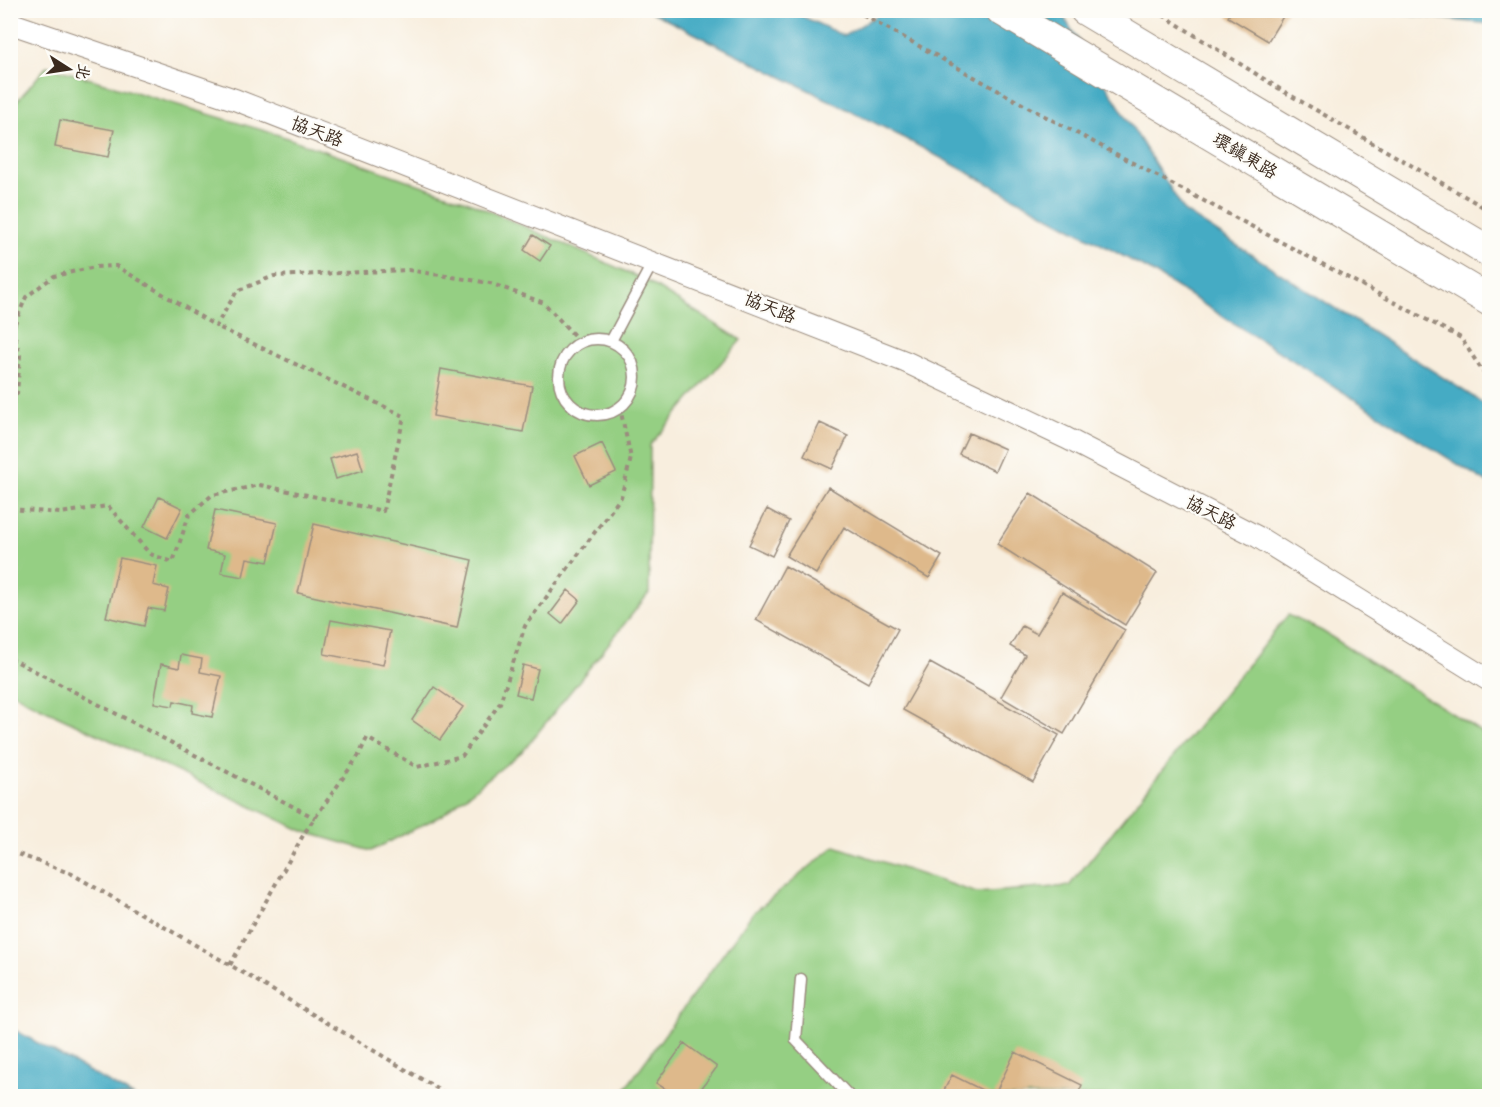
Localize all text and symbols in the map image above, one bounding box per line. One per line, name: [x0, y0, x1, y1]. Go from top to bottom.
north arrow: [39, 39, 99, 99]
text: 北: [71, 62, 93, 82]
street label: 協天路: [288, 113, 346, 151]
street label: 環鎮東路: [1209, 128, 1281, 184]
street label: 協天路: [741, 288, 799, 328]
street label: 協天路: [1182, 491, 1240, 535]

